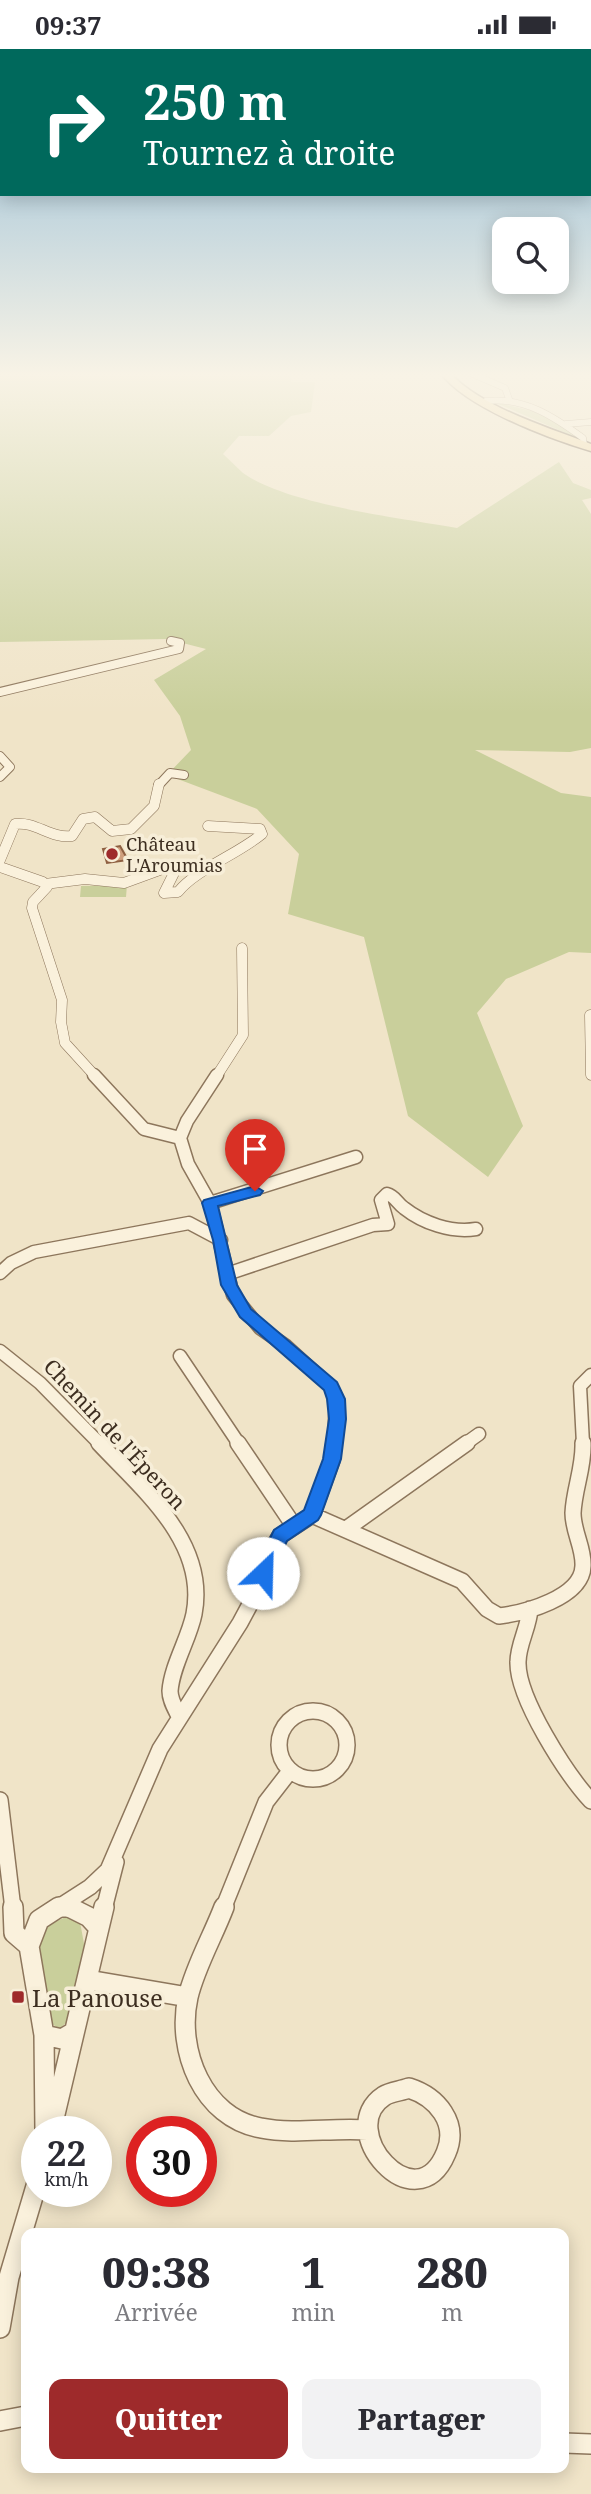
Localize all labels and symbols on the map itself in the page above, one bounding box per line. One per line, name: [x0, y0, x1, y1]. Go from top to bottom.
place label: Château L'Aroumias: [126, 832, 223, 877]
marker: Château L'Aroumias: [104, 846, 120, 862]
pin: [225, 1119, 285, 1191]
street label: Chemin de l'Éperon: [38, 1353, 192, 1515]
position arrow: [226, 1536, 300, 1610]
place label: La Panouse: [32, 1981, 163, 2014]
marker: La Panouse: [10, 1989, 26, 2005]
speed limit sign: 30: [126, 2116, 217, 2207]

